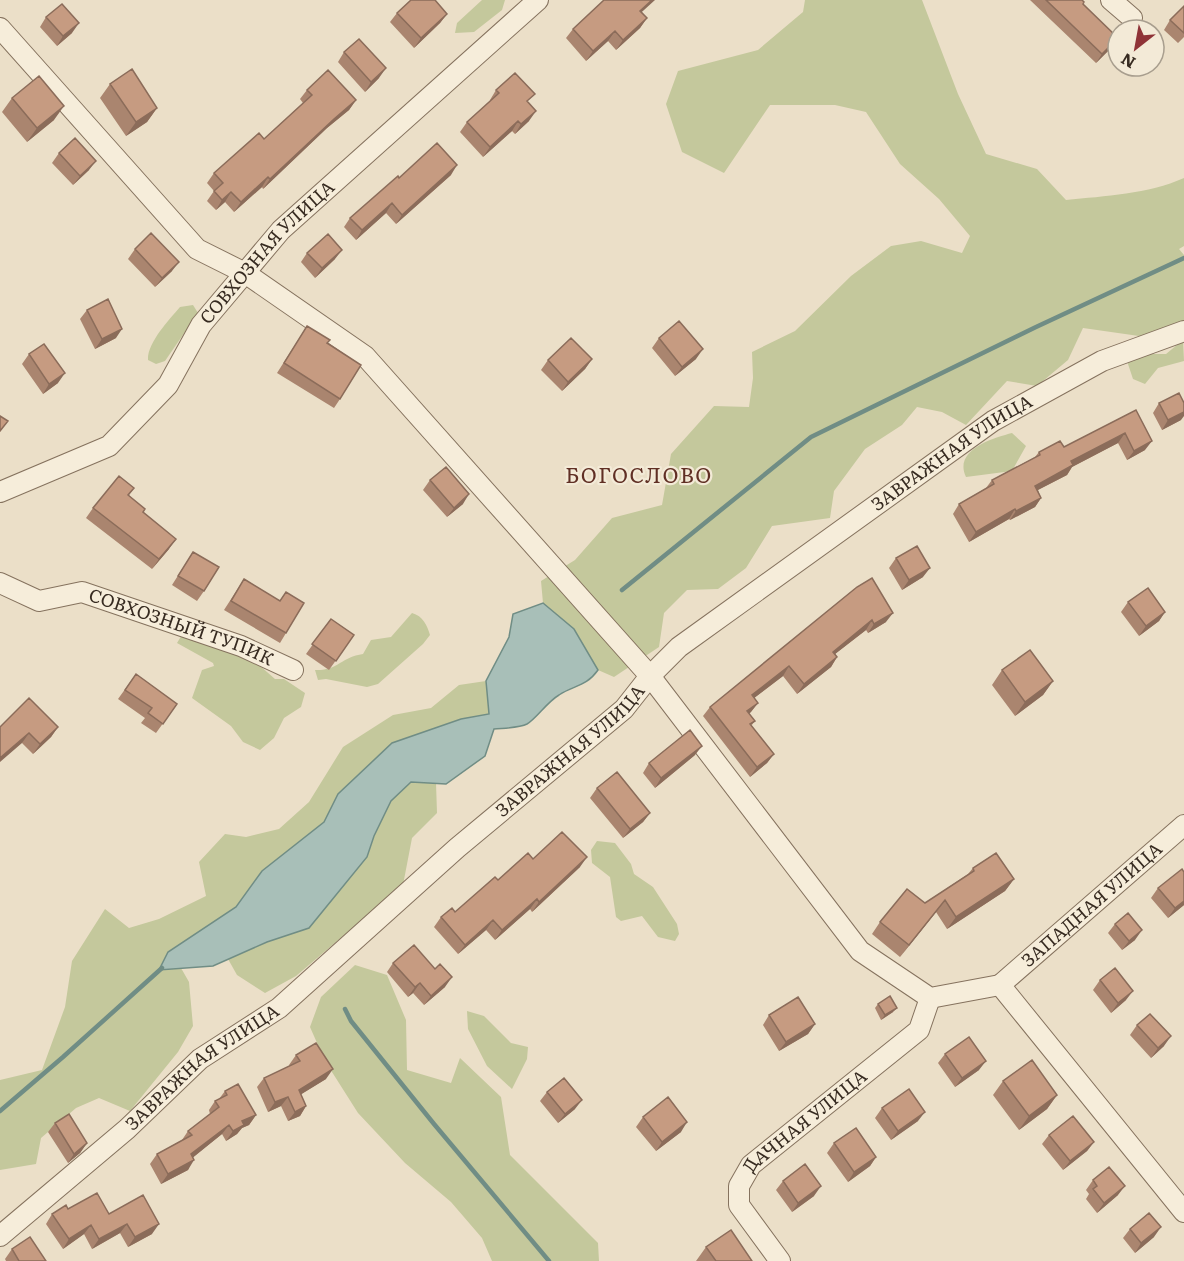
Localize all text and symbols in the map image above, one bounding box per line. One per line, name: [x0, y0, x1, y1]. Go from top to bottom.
north arrow: [1106, 18, 1166, 78]
text: N: [1116, 48, 1140, 75]
street label: СОВХОЗНАЯ УЛИЦА: [192, 173, 340, 329]
street label: ЗАВРАЖНАЯ УЛИЦА: [865, 387, 1037, 517]
district label: БОГОСЛОВО: [565, 458, 713, 489]
street label: СОВХОЗНЫЙ ТУПИК: [86, 580, 279, 671]
street label: ЗАВРАЖНАЯ УЛИЦА: [489, 678, 650, 823]
street label: ЗАПАДНАЯ УЛИЦА: [1015, 835, 1167, 973]
street label: ЗАВРАЖНАЯ УЛИЦА: [119, 996, 284, 1136]
street label: ДАЧНАЯ УЛИЦА: [735, 1062, 872, 1177]

